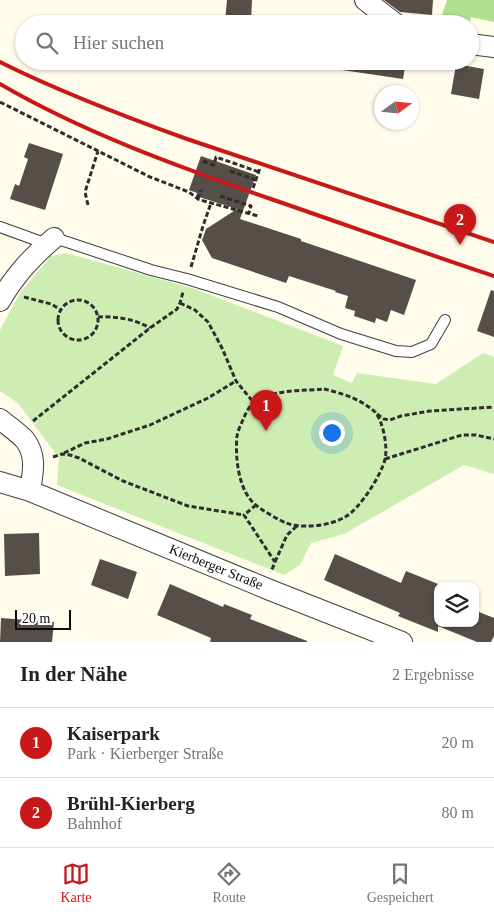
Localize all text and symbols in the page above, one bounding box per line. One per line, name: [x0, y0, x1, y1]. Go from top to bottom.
search box: [15, 15, 479, 70]
icon: search: [33, 29, 61, 57]
text: Hier suchen: [73, 32, 164, 53]
north arrow: [374, 85, 419, 130]
pin: 2: [444, 204, 476, 245]
pin: 1: [250, 390, 282, 431]
your location: [319, 420, 345, 446]
street label: Kierberger Straße: [167, 541, 265, 593]
map controls: [434, 582, 479, 627]
button: layers: [434, 582, 479, 627]
scale bar: [15, 607, 71, 630]
text: 20 m: [22, 611, 50, 626]
text: In der Nähe: [20, 662, 127, 686]
text: 2 Ergebnisse: [392, 666, 474, 683]
text: Kaiserpark: [67, 723, 160, 744]
text: 1: [32, 734, 40, 751]
text: 20 m: [442, 734, 474, 751]
text: Park · Kierberger Straße: [67, 745, 224, 762]
text: Brühl-Kierberg: [67, 793, 195, 814]
text: 2: [32, 804, 40, 821]
text: 80 m: [442, 804, 474, 821]
text: Bahnhof: [67, 815, 122, 832]
tab: Karte: [60, 860, 92, 906]
tab: Route: [212, 860, 246, 906]
tab: Gespeichert: [367, 860, 434, 906]

